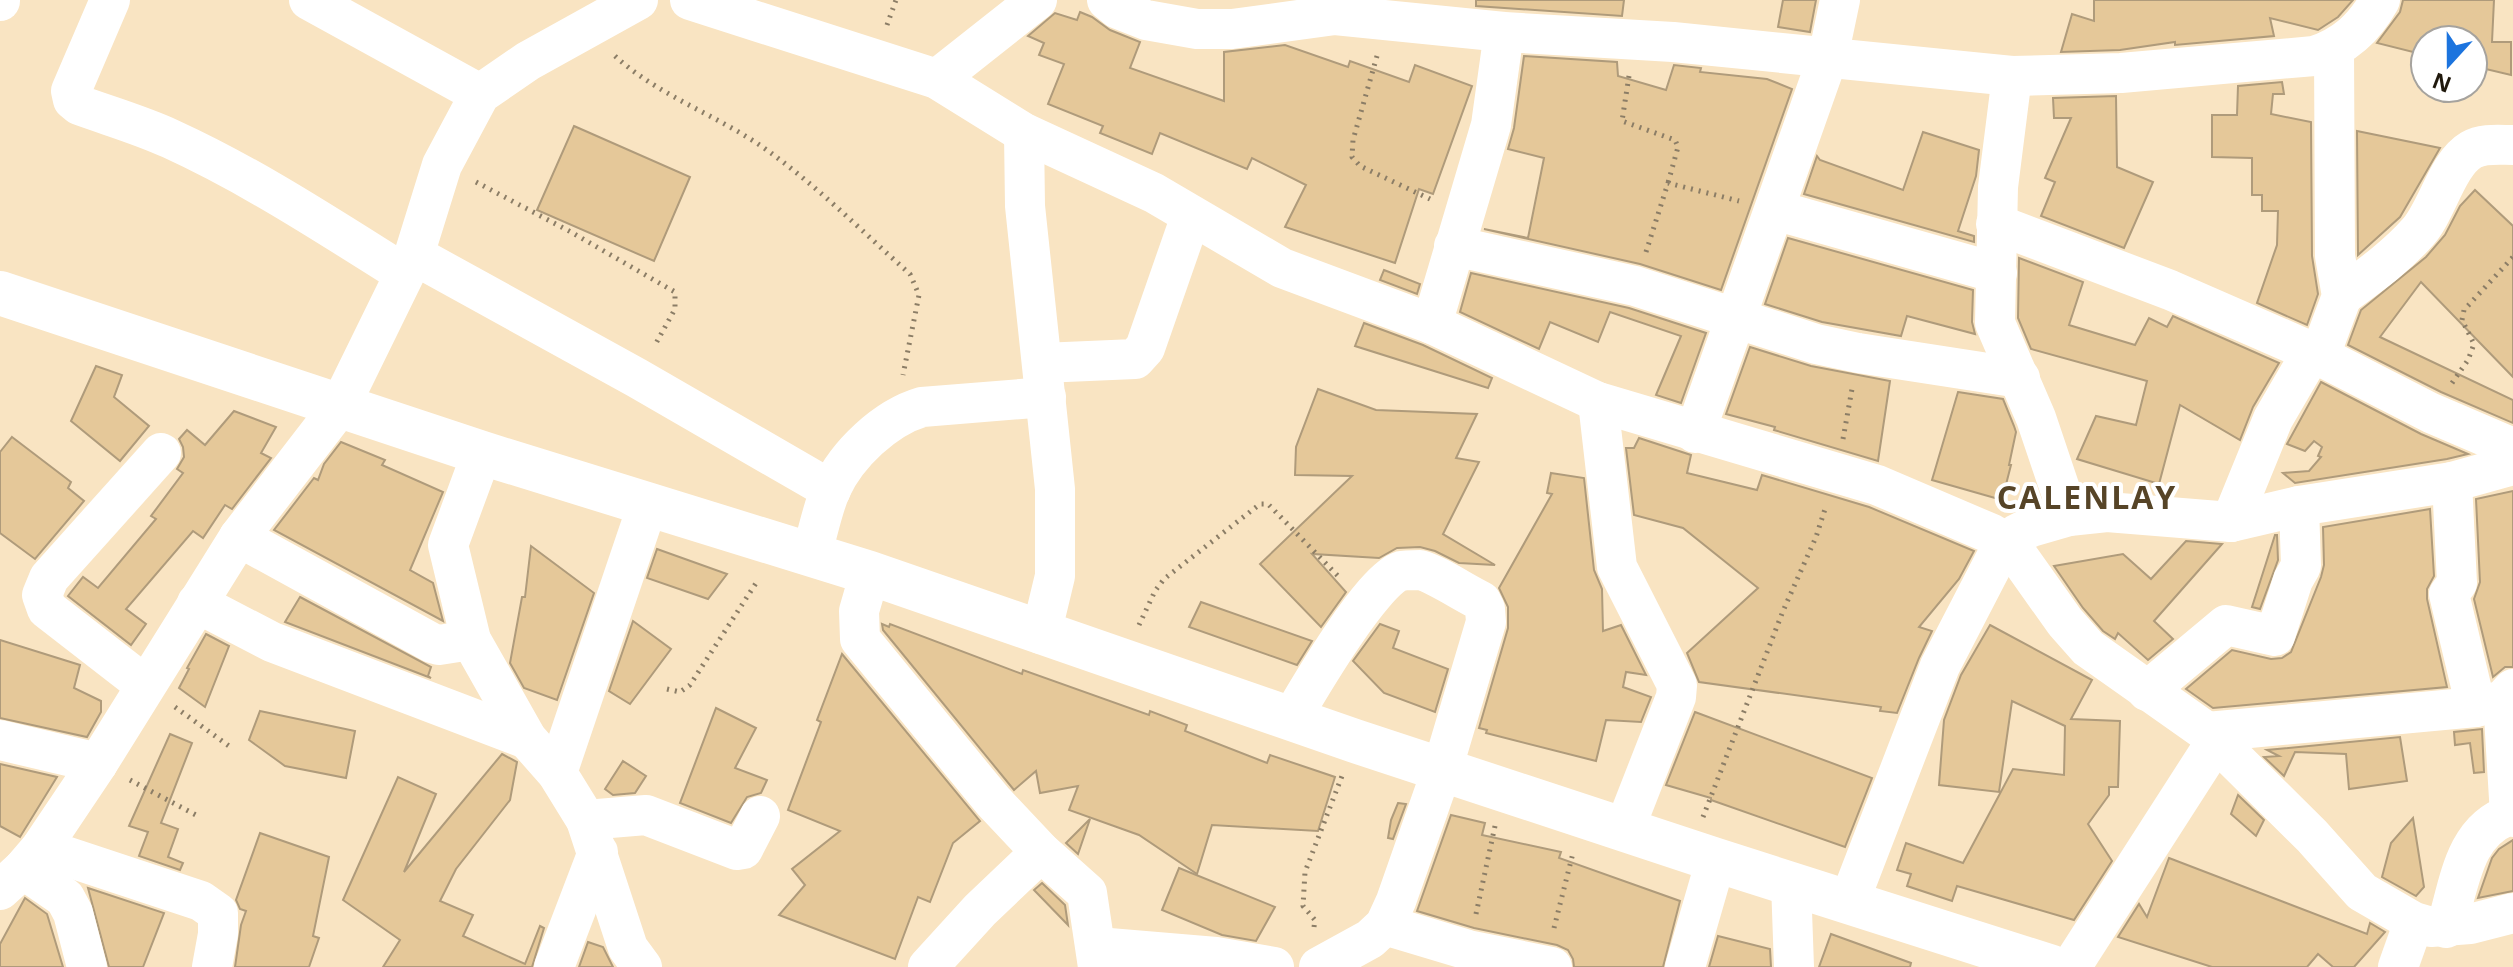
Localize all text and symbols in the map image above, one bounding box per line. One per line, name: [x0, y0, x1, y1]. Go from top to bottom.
north arrow: [2409, 24, 2489, 104]
text: N: [2428, 66, 2455, 101]
district label: CALENLAY: [1997, 475, 2177, 518]

